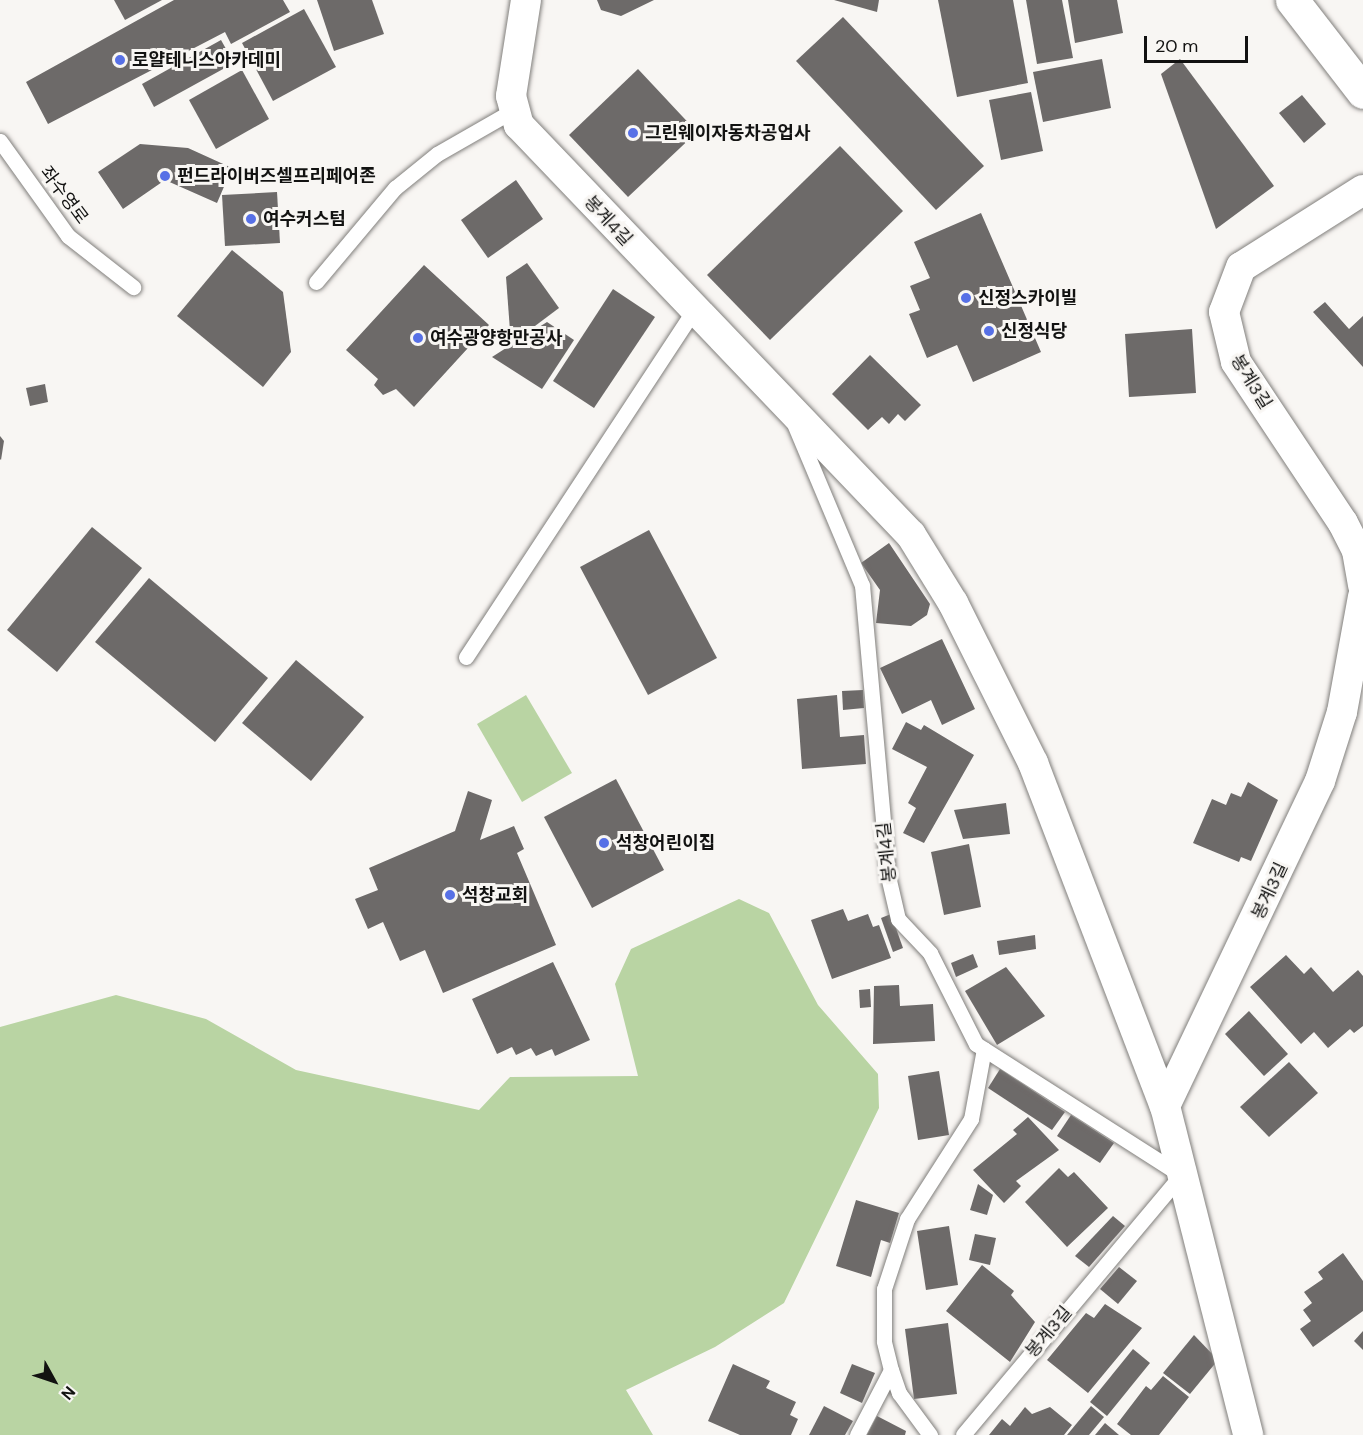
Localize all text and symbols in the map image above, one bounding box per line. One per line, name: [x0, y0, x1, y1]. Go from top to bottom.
scale bar: [1147, 24, 1250, 62]
text: 20 m: [1155, 34, 1198, 58]
place label: 로얄테니스아카데미: [132, 49, 281, 71]
marker: 로얄테니스아카데미: [113, 53, 127, 67]
place label: 그린웨이자동차공업사: [645, 122, 811, 144]
marker: 그린웨이자동차공업사: [626, 126, 640, 140]
street label: 좌수영로: [35, 162, 93, 228]
place label: 펀드라이버즈셀프리페어존: [177, 165, 376, 187]
marker: 펀드라이버즈셀프리페어존: [158, 169, 172, 183]
street label: 봉계4길: [579, 191, 637, 251]
place label: 여수커스텀: [263, 208, 346, 230]
marker: 여수커스텀: [244, 212, 258, 226]
place label: 신정스카이빌: [978, 287, 1077, 309]
marker: 신정스카이빌: [959, 291, 973, 305]
place label: 신정식당: [1001, 320, 1067, 342]
marker: 신정식당: [982, 324, 996, 338]
place label: 여수광양항만공사: [430, 327, 562, 349]
marker: 여수광양항만공사: [411, 331, 425, 345]
street label: 봉계3길: [1226, 351, 1276, 413]
street label: 봉계4길: [873, 821, 901, 883]
place label: 석창어린이집: [616, 832, 715, 854]
marker: 석창어린이집: [597, 836, 611, 850]
street label: 봉계3길: [1247, 859, 1293, 923]
place label: 석창교회: [462, 884, 528, 906]
marker: 석창교회: [443, 888, 457, 902]
street label: 봉계3길: [1021, 1302, 1077, 1362]
north arrow: [24, 1351, 84, 1411]
text: N: [56, 1382, 80, 1404]

